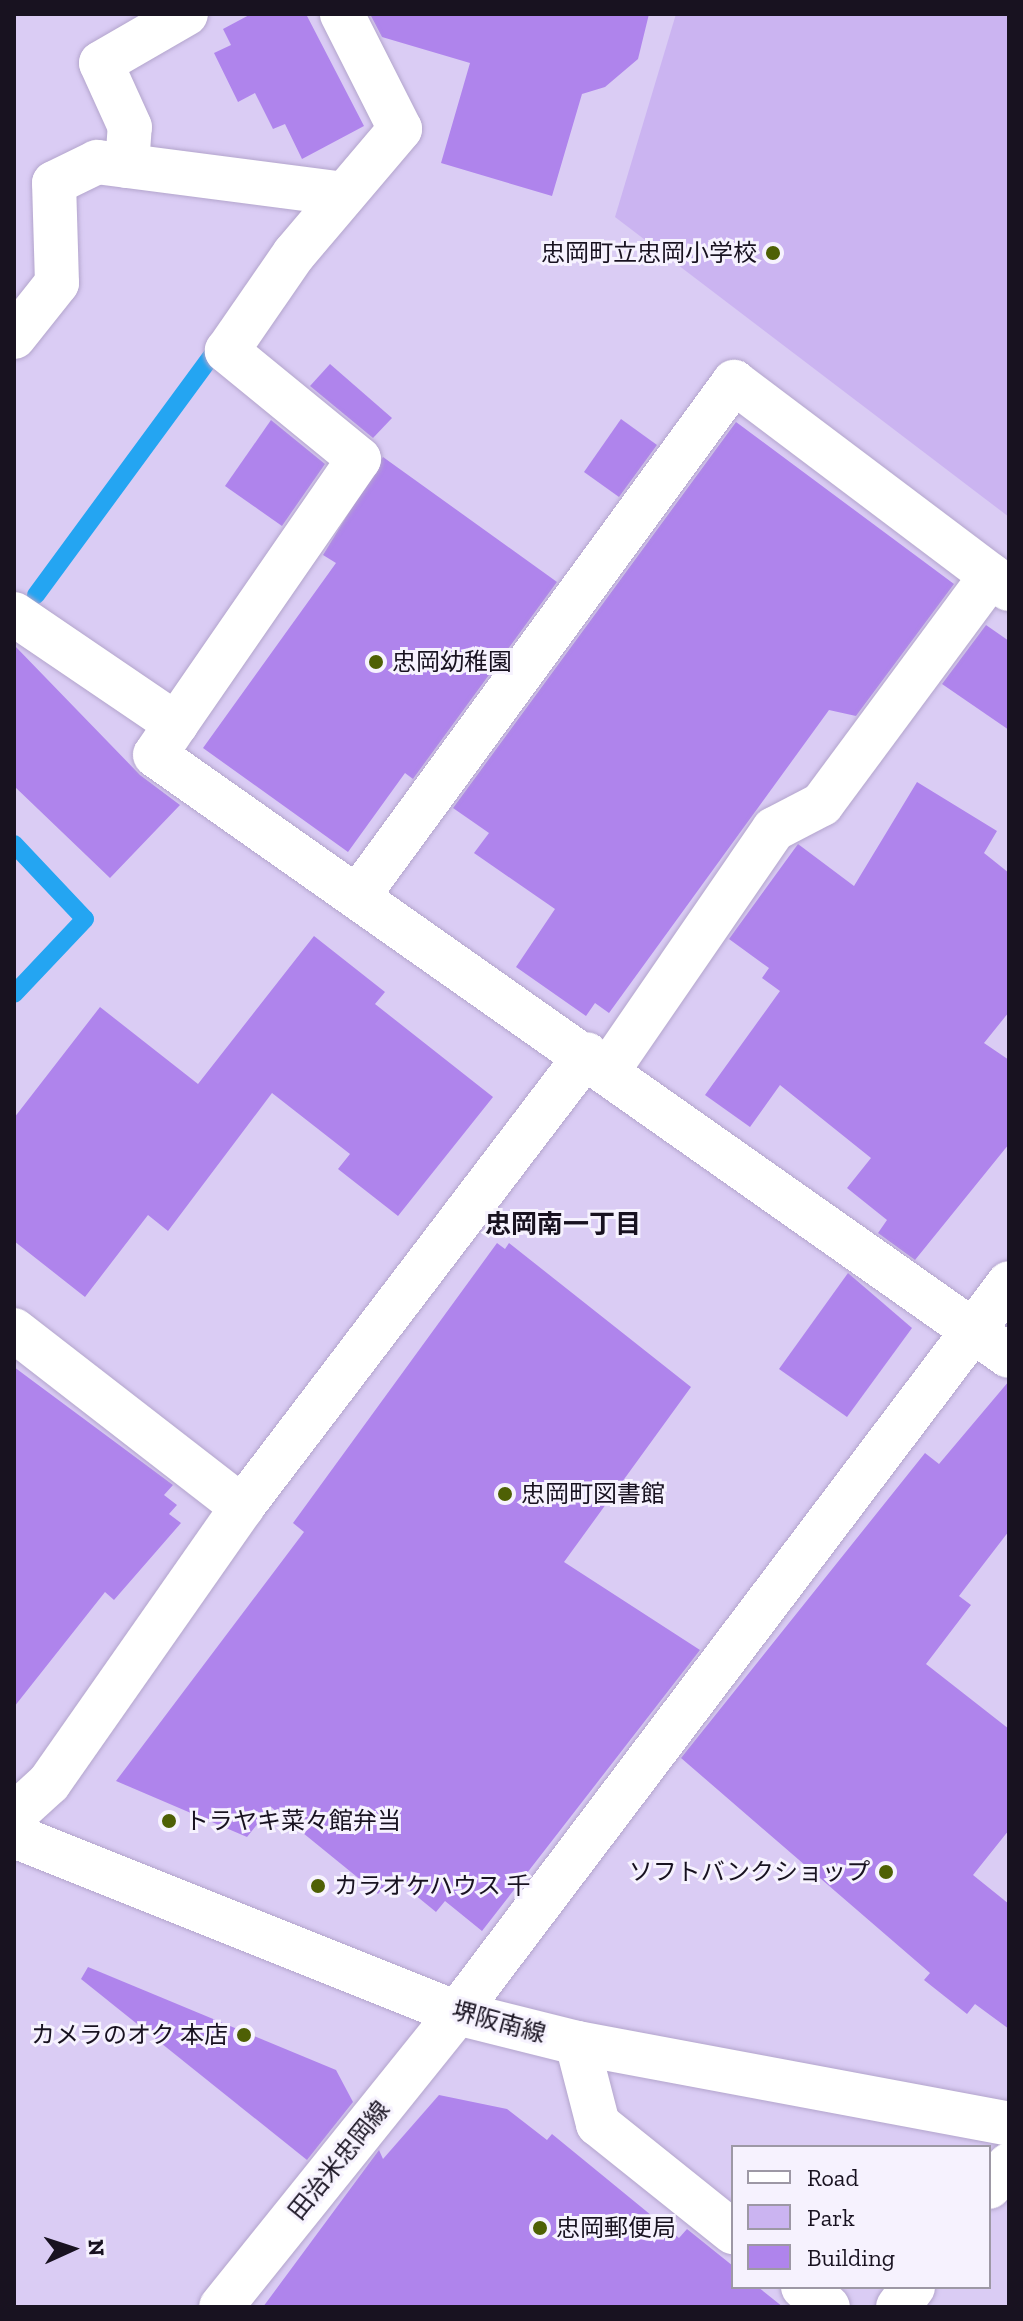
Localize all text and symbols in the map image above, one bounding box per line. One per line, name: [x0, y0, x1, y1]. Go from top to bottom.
place label: 忠岡町立忠岡小学校: [541, 239, 757, 267]
marker: 忠岡町立忠岡小学校: [764, 244, 782, 262]
place label: 忠岡幼稚園: [392, 648, 512, 676]
marker: 忠岡幼稚園: [367, 653, 385, 671]
district label: 忠岡南一丁目: [485, 1209, 641, 1241]
place label: 忠岡町図書館: [521, 1480, 665, 1508]
marker: 忠岡町図書館: [496, 1485, 514, 1503]
place label: トラヤキ菜々館弁当: [185, 1807, 401, 1835]
marker: トラヤキ菜々館弁当: [160, 1812, 178, 1830]
place label: ソフトバンクショップ: [630, 1858, 870, 1886]
marker: ソフトバンクショップ: [877, 1863, 895, 1881]
place label: カラオケハウス 千: [334, 1872, 531, 1900]
marker: カラオケハウス 千: [309, 1877, 327, 1895]
street label: 堺阪南線: [449, 1996, 549, 2048]
place label: カメラのオク 本店: [31, 2021, 228, 2049]
marker: カメラのオク 本店: [235, 2026, 253, 2044]
street label: 田治米忠岡線: [282, 2095, 396, 2225]
legend: [731, 2145, 991, 2289]
text: Road: [807, 2163, 859, 2192]
text: Park: [807, 2203, 855, 2232]
north arrow: [32, 2209, 112, 2289]
place label: 忠岡郵便局: [556, 2214, 676, 2242]
marker: 忠岡郵便局: [531, 2219, 549, 2237]
text: N: [83, 2239, 110, 2257]
text: Building: [807, 2243, 895, 2272]

